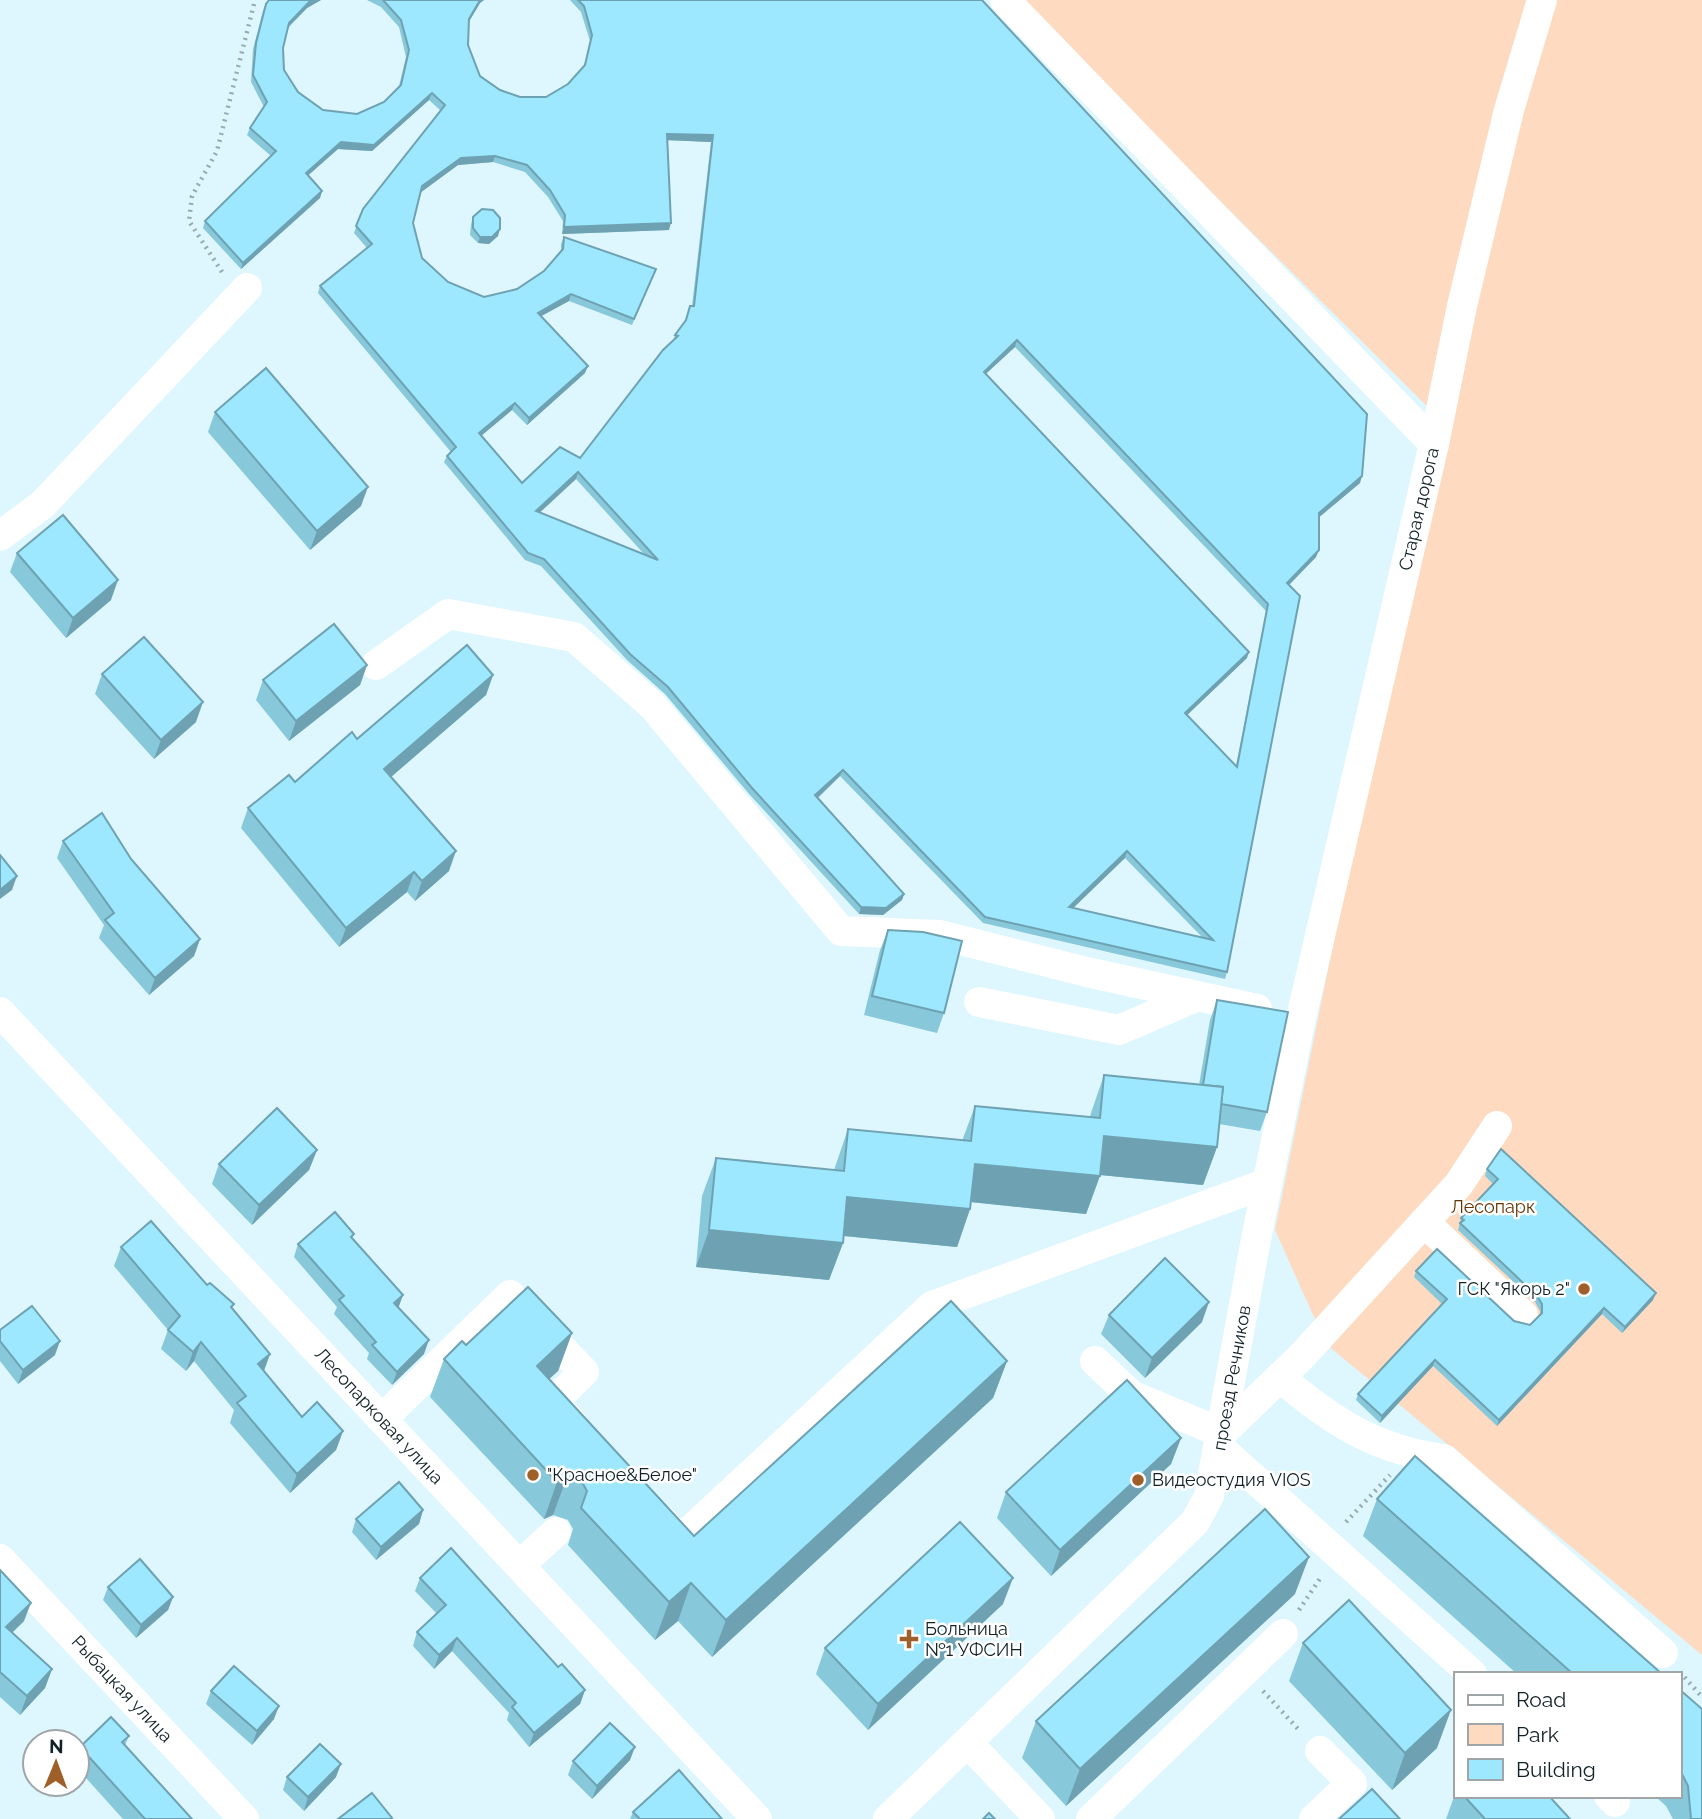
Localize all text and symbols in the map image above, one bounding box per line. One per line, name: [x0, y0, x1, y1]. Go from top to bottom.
street label: Старая дорога: [1394, 445, 1443, 572]
park label: Лесопарк: [1451, 1196, 1535, 1217]
place label: ГСК "Якорь 2": [1458, 1278, 1570, 1299]
marker: ГСК "Якорь 2": [1576, 1281, 1592, 1297]
street label: проезд Речников: [1208, 1304, 1255, 1452]
street label: Лесопарковая улица: [311, 1343, 448, 1488]
place label: "Красное&Белое": [547, 1464, 697, 1485]
marker: "Красное&Белое": [525, 1467, 541, 1483]
place label: Видеостудия VIOS: [1152, 1469, 1311, 1490]
marker: Видеостудия VIOS: [1130, 1472, 1146, 1488]
place label: Больница №1 УФСИН: [925, 1618, 1023, 1660]
marker: Больница №1 УФСИН: [899, 1629, 919, 1649]
street label: Рыбацкая улица: [68, 1631, 177, 1746]
legend: [1454, 1672, 1681, 1798]
text: Road: [1516, 1687, 1566, 1712]
text: Park: [1516, 1722, 1559, 1747]
north arrow: [21, 1728, 91, 1798]
text: N: [49, 1735, 64, 1757]
text: Building: [1516, 1757, 1596, 1782]

